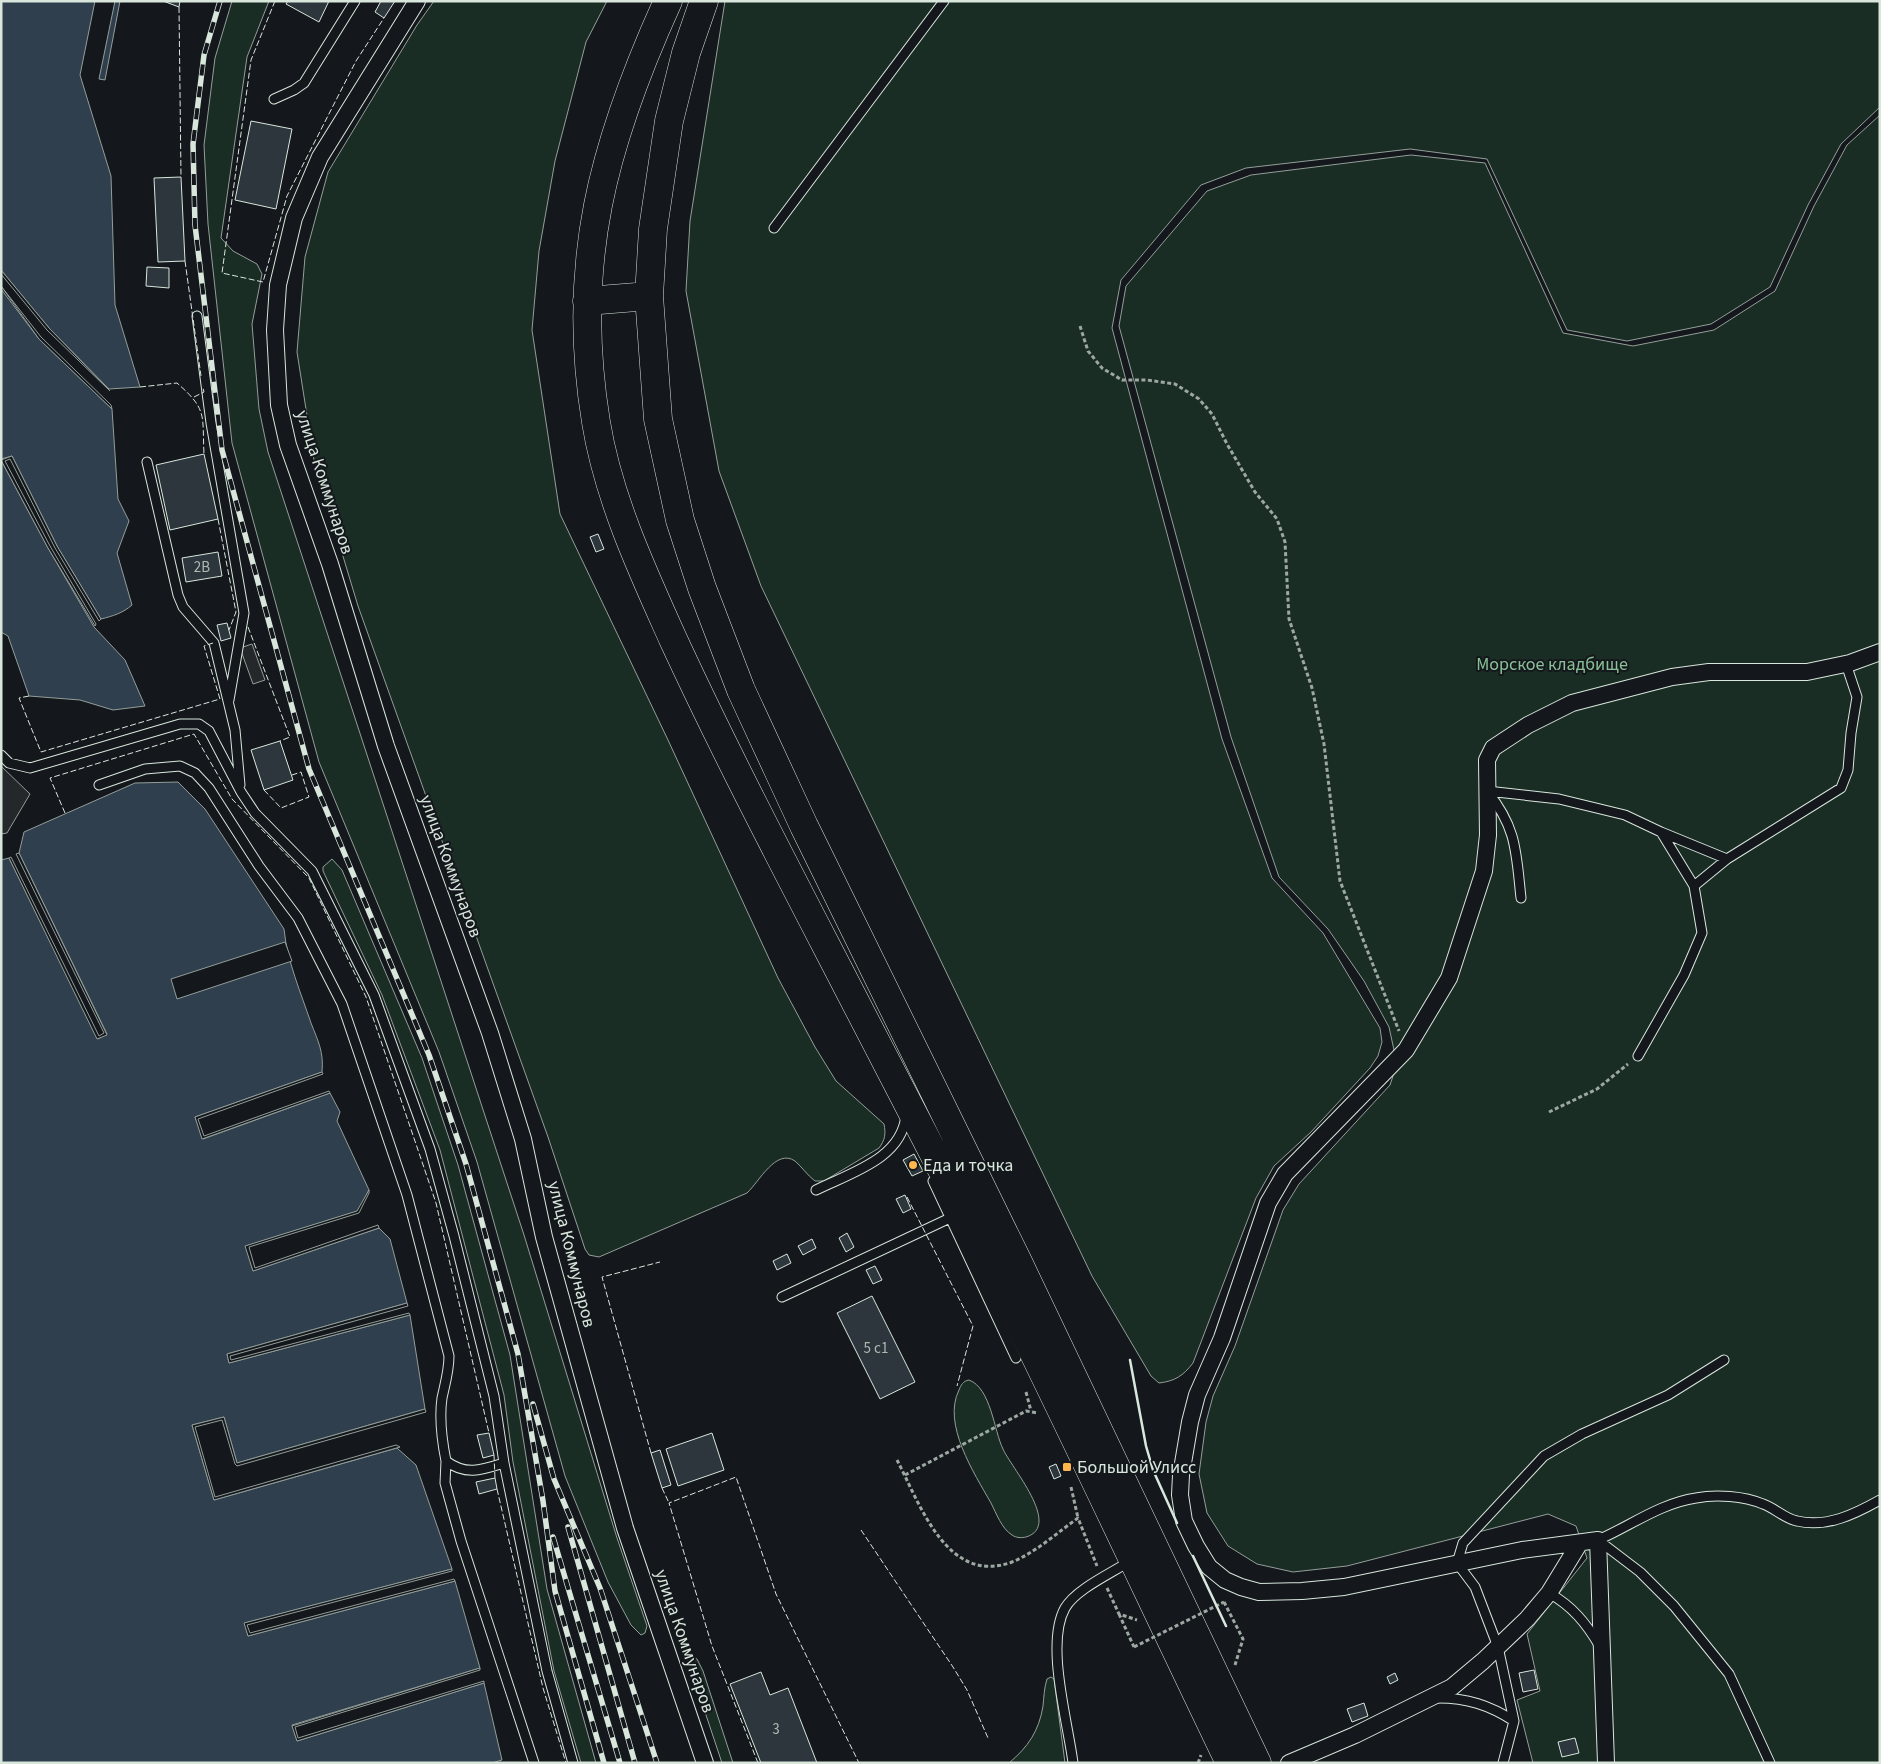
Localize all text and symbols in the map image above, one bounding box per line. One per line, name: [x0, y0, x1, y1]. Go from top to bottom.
street label: улица Коммунаров: [289, 407, 360, 557]
house number: 2В: [194, 557, 210, 578]
park label: Морское кладбище: [1476, 652, 1628, 677]
street label: улица Коммунаров: [413, 791, 488, 941]
place label: Еда и точка: [923, 1153, 1013, 1178]
marker: Еда и точка: [907, 1159, 919, 1171]
street label: улица Коммунаров: [541, 1178, 602, 1330]
house number: 5 с1: [864, 1338, 888, 1359]
place label: Большой Улисс: [1077, 1455, 1196, 1480]
marker: Большой Улисс: [1061, 1461, 1073, 1473]
street label: улица Коммунаров: [648, 1566, 721, 1716]
house number: 3: [772, 1719, 780, 1740]

